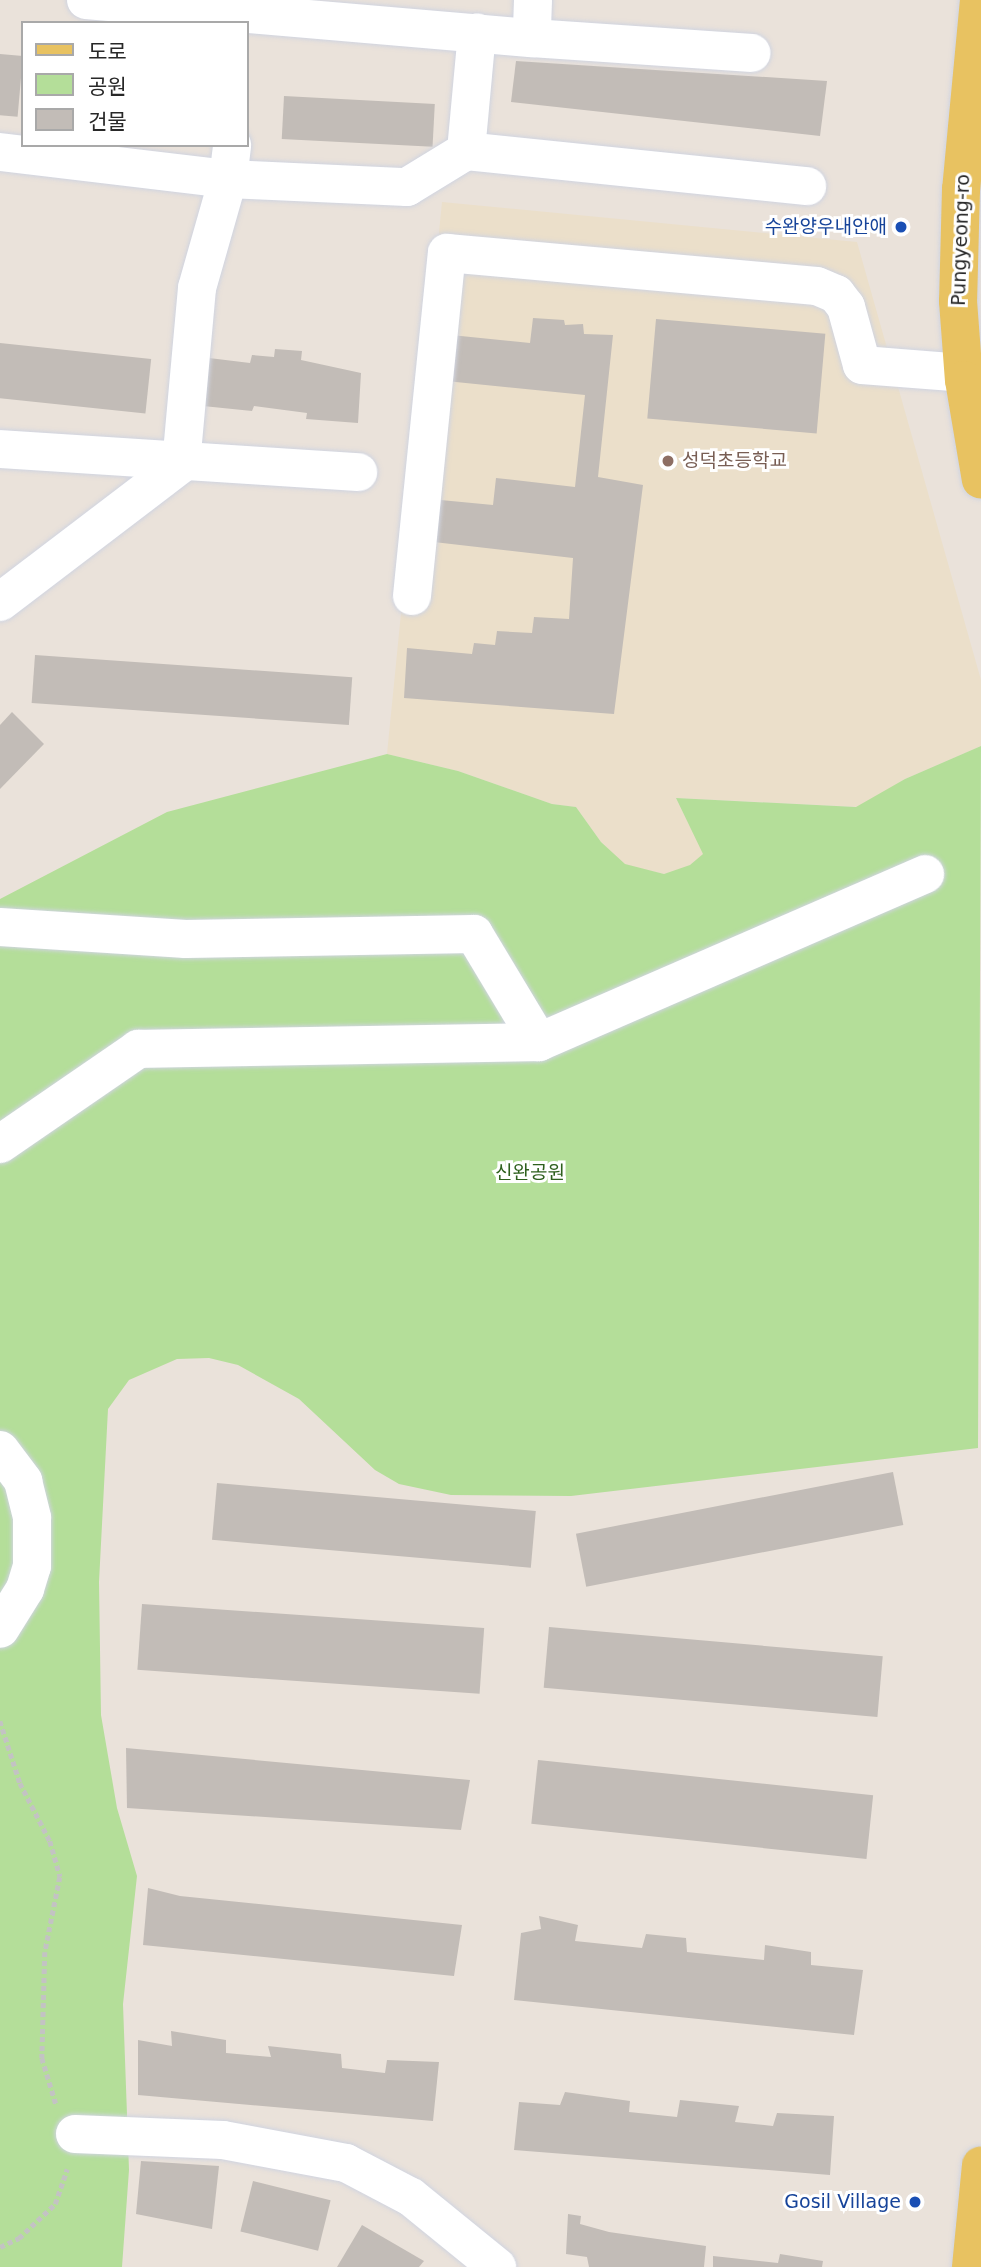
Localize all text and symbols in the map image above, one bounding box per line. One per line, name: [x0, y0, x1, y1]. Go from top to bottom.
legend: [21, 21, 248, 147]
text: 도로: [88, 40, 127, 64]
text: 공원: [88, 75, 127, 99]
text: 건물: [88, 110, 127, 134]
street label: Pungyeong-ro: [947, 174, 975, 306]
place label: 수완양우내안애: [765, 216, 887, 238]
marker: 수완양우내안애: [893, 219, 909, 235]
place label: 성덕초등학교: [682, 450, 787, 472]
marker: 성덕초등학교: [660, 453, 676, 469]
park label: 신완공원: [495, 1162, 565, 1184]
place label: Gosil Village: [784, 2191, 901, 2213]
marker: Gosil Village: [907, 2194, 923, 2210]

